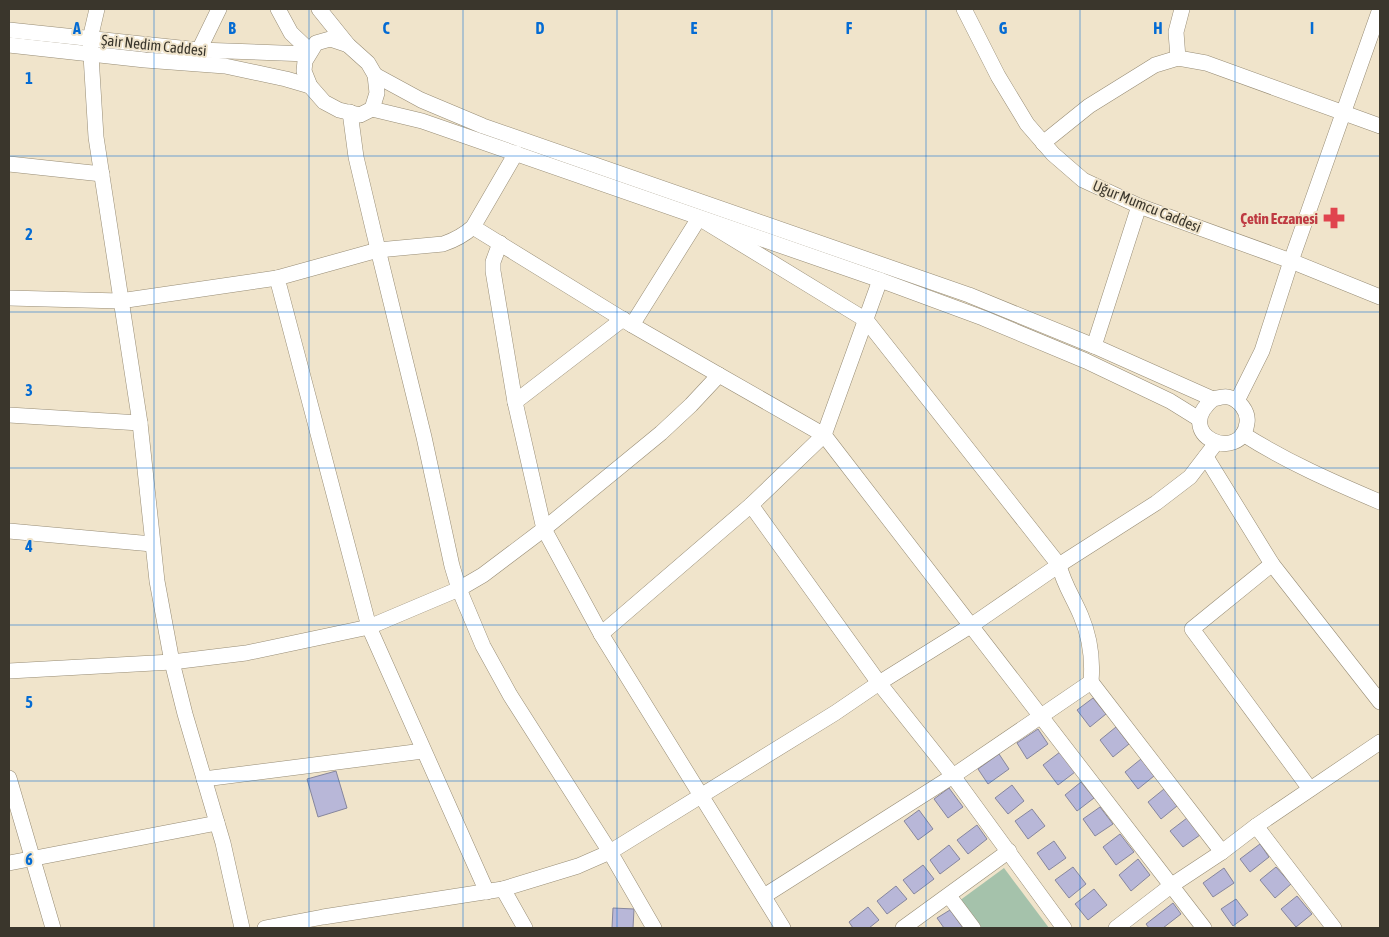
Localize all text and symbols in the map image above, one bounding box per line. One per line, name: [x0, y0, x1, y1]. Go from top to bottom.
text: A: [72, 19, 81, 37]
text: B: [228, 19, 236, 37]
text: C: [382, 19, 390, 37]
text: D: [536, 19, 545, 37]
text: E: [691, 19, 698, 37]
text: F: [846, 19, 853, 37]
text: G: [999, 19, 1008, 37]
text: H: [1153, 19, 1163, 37]
text: I: [1310, 19, 1314, 37]
street label: Şair Nedim Caddesi: [101, 31, 207, 59]
text: 1: [25, 69, 33, 87]
street label: Uğur Mumcu Caddesi: [1090, 176, 1204, 236]
pharmacy icon: Çetin Eczanesi: [1321, 205, 1347, 231]
place label: Çetin Eczanesi: [1240, 210, 1318, 227]
text: 2: [25, 225, 33, 243]
text: 3: [25, 381, 33, 399]
text: 4: [24, 537, 33, 555]
text: 5: [25, 693, 33, 711]
text: 6: [25, 850, 33, 868]

